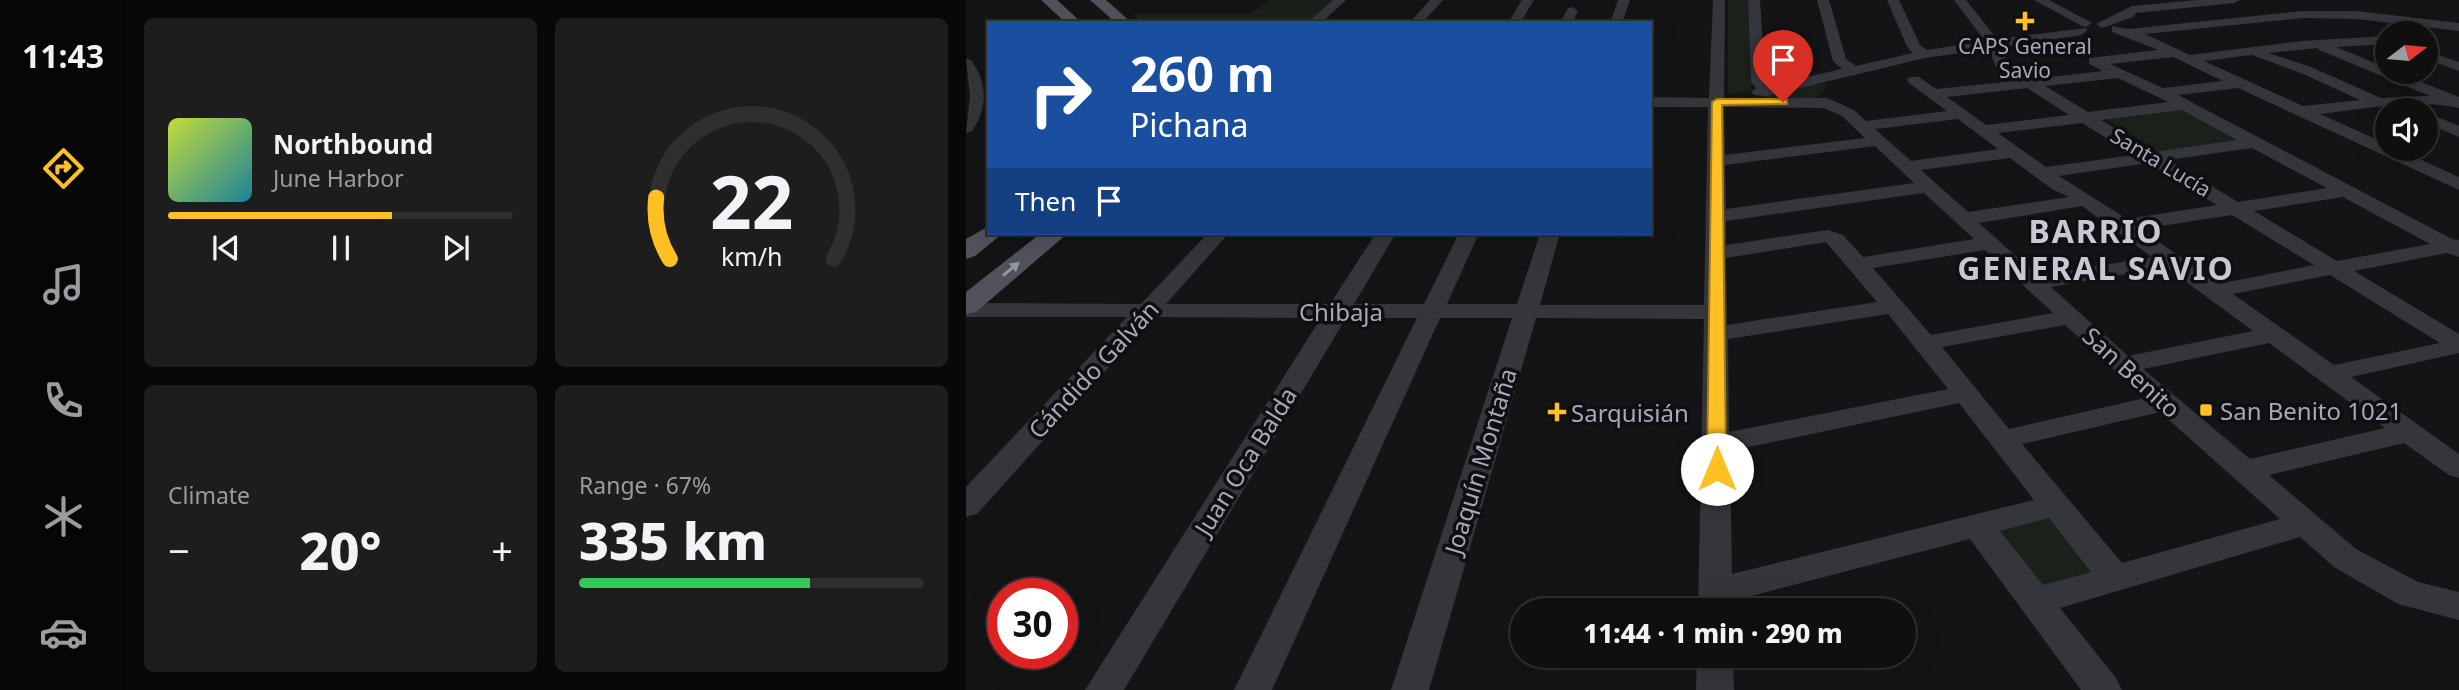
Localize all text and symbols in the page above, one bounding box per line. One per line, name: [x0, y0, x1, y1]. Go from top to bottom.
marker: CAPS General Savio: [2015, 11, 2035, 31]
north arrow: [2375, 21, 2438, 84]
map controls: [2375, 21, 2438, 161]
pin: [1753, 30, 1813, 102]
place label: CAPS General Savio: [1958, 32, 2092, 84]
text: 11:43: [22, 34, 104, 77]
text: 260 m: [1130, 40, 1275, 106]
icon: arrive: [1764, 41, 1802, 79]
icon: right: [1015, 49, 1106, 140]
button: sound: [2375, 98, 2438, 161]
text: Pichana: [1130, 103, 1248, 146]
street label: Santa Lucía: [2106, 121, 2216, 203]
text: Northbound: [273, 126, 433, 162]
icon: directions: [39, 144, 88, 193]
text: 22: [710, 151, 793, 250]
text: June Harbor: [273, 162, 404, 194]
icon: arrive: [1090, 182, 1128, 220]
text: Then: [1015, 183, 1076, 219]
district label: BARRIO GENERAL SAVIO: [1957, 209, 2235, 289]
icon: previous: [207, 229, 245, 267]
icon: pause: [322, 229, 360, 267]
icon: next: [437, 229, 475, 267]
text: km/h: [721, 239, 782, 273]
icon: music: [39, 260, 88, 309]
one-way arrow: [1002, 262, 1020, 277]
street label: Cándido Galván: [1020, 293, 1166, 445]
street label: Chibaja: [1299, 295, 1383, 328]
street label: San Benito: [2076, 319, 2188, 425]
street label: Joaquín Montaña: [1435, 364, 1524, 560]
icon: phone: [39, 376, 88, 425]
street label: Juan Oca Balda: [1185, 380, 1304, 543]
place label: San Benito 1021: [2220, 394, 2402, 427]
place label: Sarquisián: [1571, 396, 1689, 429]
marker: San Benito 1021: [2198, 402, 2214, 418]
marker: Sarquisián: [1549, 404, 1565, 420]
position arrow: [1680, 432, 1754, 506]
text: Range · 67%: [579, 469, 711, 501]
text: Climate: [168, 479, 250, 511]
icon: climate: [39, 492, 88, 541]
text: 335 km: [579, 504, 767, 575]
text: 20°: [299, 514, 382, 585]
text: −: [168, 524, 190, 576]
text: +: [491, 524, 513, 576]
speed limit sign: 30: [987, 578, 1078, 669]
icon: car: [39, 608, 88, 657]
text: 11:44 · 1 min · 290 m: [1583, 615, 1843, 651]

